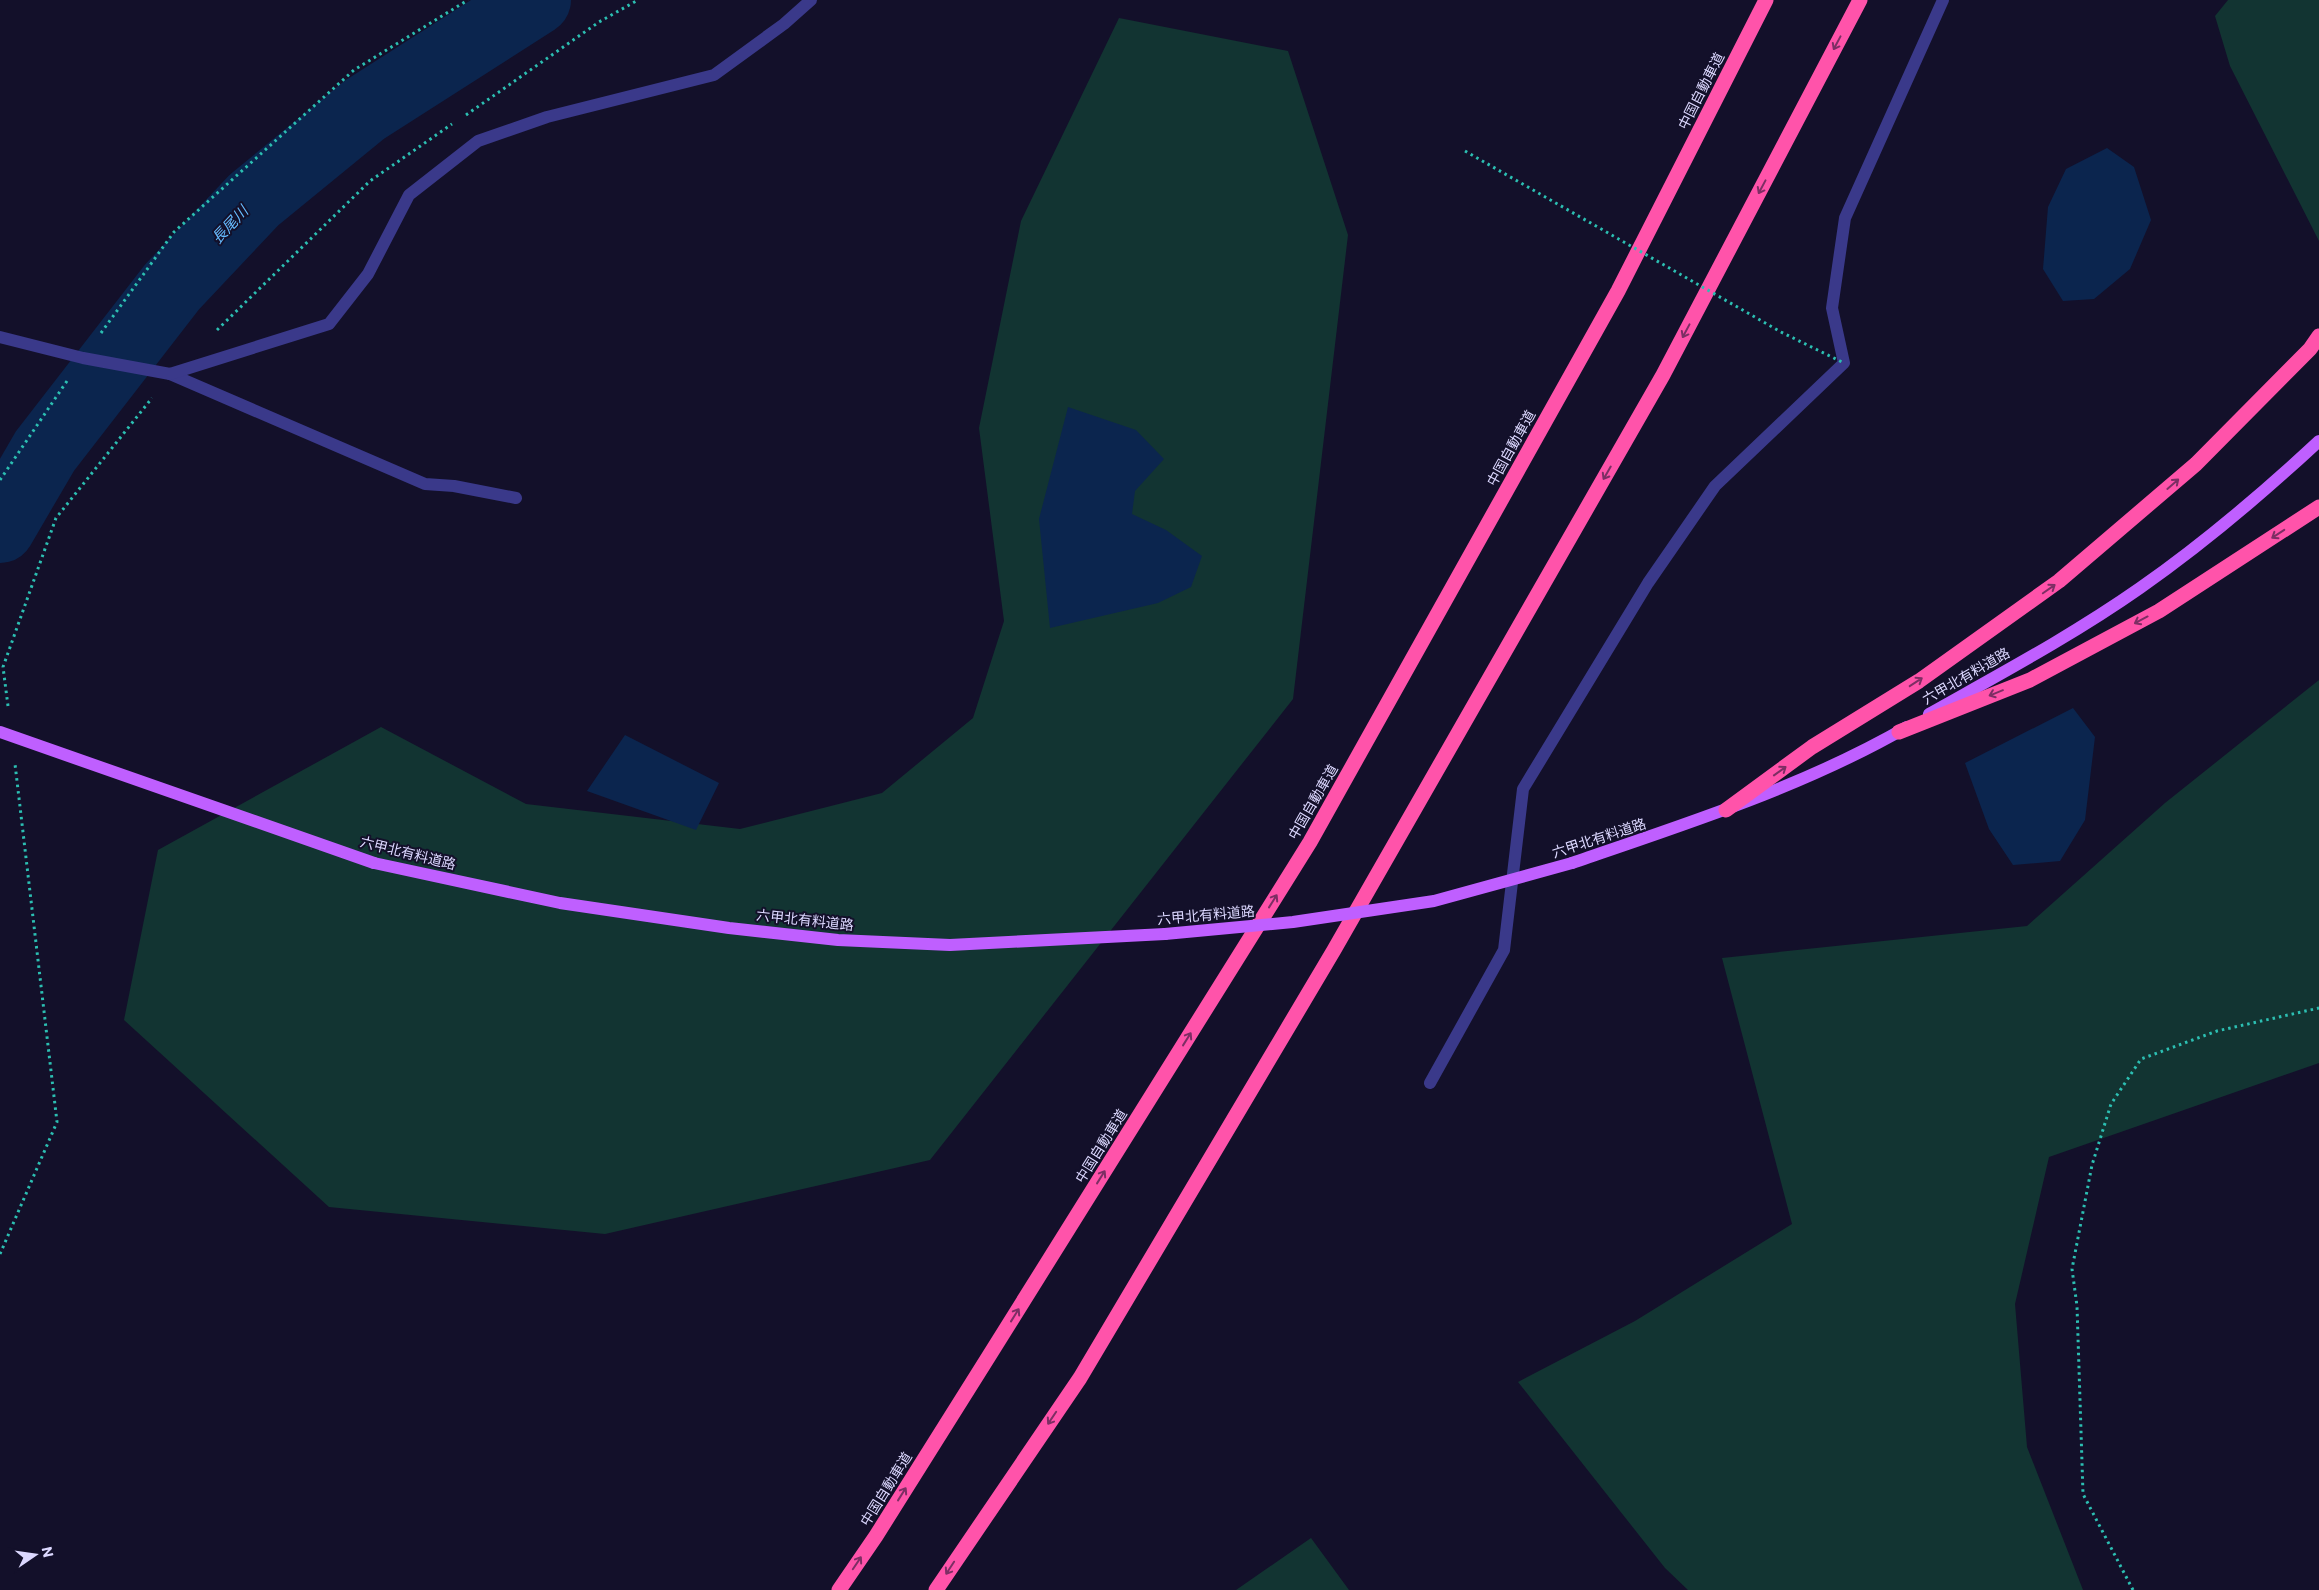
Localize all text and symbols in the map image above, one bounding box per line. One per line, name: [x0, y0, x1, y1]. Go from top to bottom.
one-way arrow: [1832, 35, 1841, 50]
street label: 中国自動車道: [1674, 49, 1727, 132]
one-way arrow: [1757, 179, 1766, 194]
water label: 長尾川: [207, 200, 253, 247]
one-way arrow: [1681, 323, 1690, 338]
street label: 中国自動車道: [1483, 407, 1538, 489]
one-way arrow: [1602, 465, 1612, 480]
one-way arrow: [2166, 478, 2179, 490]
one-way arrow: [2272, 529, 2286, 539]
one-way arrow: [2042, 584, 2056, 594]
one-way arrow: [2134, 616, 2149, 626]
street label: 六甲北有料道路: [1919, 644, 2012, 707]
one-way arrow: [1909, 677, 1923, 688]
one-way arrow: [1989, 689, 2004, 699]
street label: 中国自動車道: [1284, 761, 1341, 842]
one-way arrow: [1773, 766, 1787, 776]
street label: 六甲北有料道路: [1550, 814, 1648, 861]
street label: 六甲北有料道路: [359, 832, 458, 873]
one-way arrow: [1268, 894, 1278, 908]
street label: 六甲北有料道路: [1156, 902, 1256, 927]
street label: 六甲北有料道路: [755, 906, 855, 933]
one-way arrow: [1182, 1032, 1192, 1046]
street label: 中国自動車道: [1071, 1106, 1130, 1186]
one-way arrow: [1096, 1170, 1106, 1184]
one-way arrow: [1011, 1308, 1021, 1322]
one-way arrow: [1047, 1411, 1057, 1425]
street label: 中国自動車道: [856, 1449, 915, 1529]
one-way arrow: [897, 1488, 907, 1502]
north arrow: [10, 1530, 60, 1580]
text: N: [39, 1545, 58, 1559]
one-way arrow: [852, 1556, 862, 1570]
one-way arrow: [945, 1561, 955, 1575]

